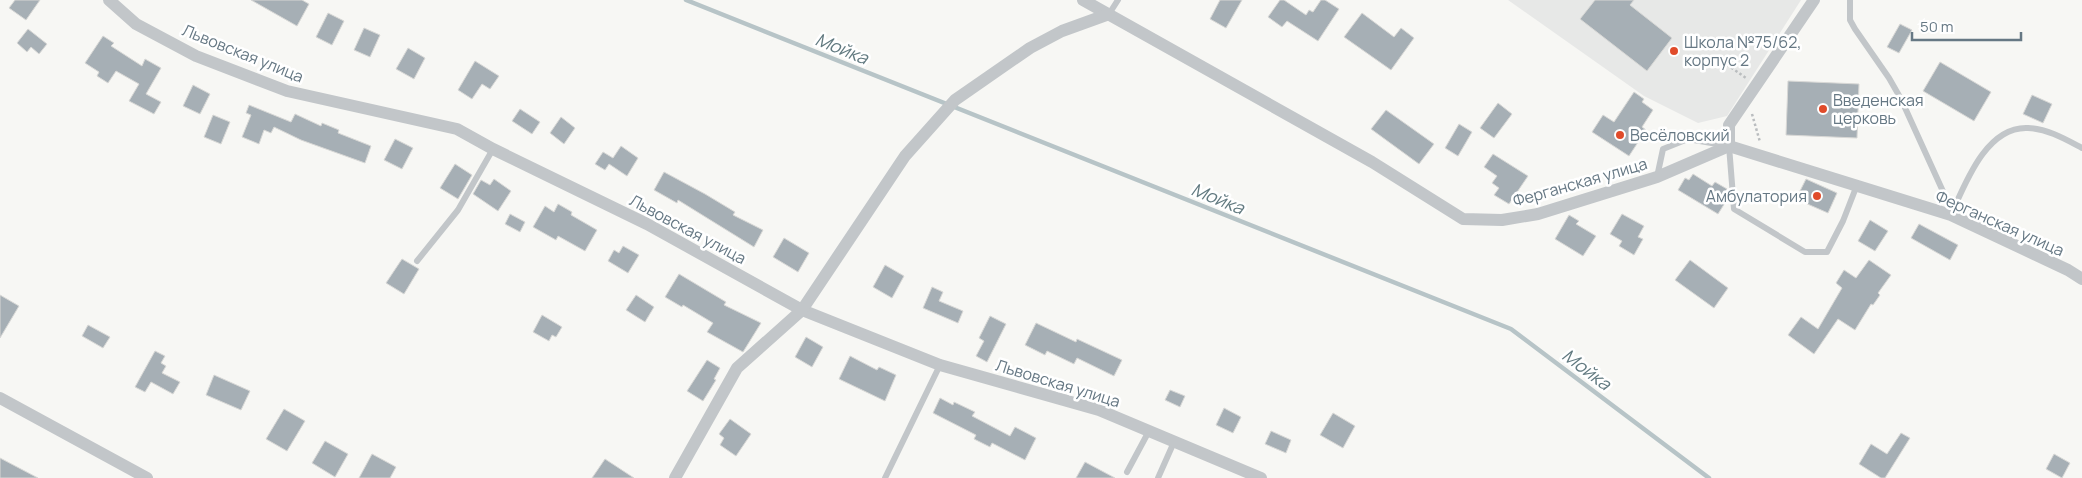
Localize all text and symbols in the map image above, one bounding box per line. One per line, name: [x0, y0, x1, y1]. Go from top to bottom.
scale bar: [1912, 10, 2021, 42]
text: 50 m: [1920, 16, 1954, 37]
street label: Львовская улица: [179, 19, 307, 87]
water label: Мойка: [812, 27, 873, 70]
place label: Школа №75/62, корпус 2: [1684, 31, 1802, 71]
marker: Школа №75/62, корпус 2: [1668, 45, 1680, 57]
place label: Введенская церковь: [1833, 89, 1924, 129]
marker: Введенская церковь: [1817, 103, 1829, 115]
place label: Весёловский: [1630, 124, 1730, 146]
marker: Весёловский: [1614, 129, 1626, 141]
street label: Ферганская улица: [1510, 152, 1650, 212]
water label: Мойка: [1188, 177, 1249, 220]
place label: Амбулатория: [1706, 185, 1807, 207]
street label: Ферганская улица: [1932, 185, 2068, 261]
street label: Львовская улица: [626, 189, 750, 269]
marker: Амбулатория: [1811, 190, 1823, 202]
water label: Мойка: [1558, 343, 1617, 396]
street label: Львовская улица: [993, 354, 1123, 412]

